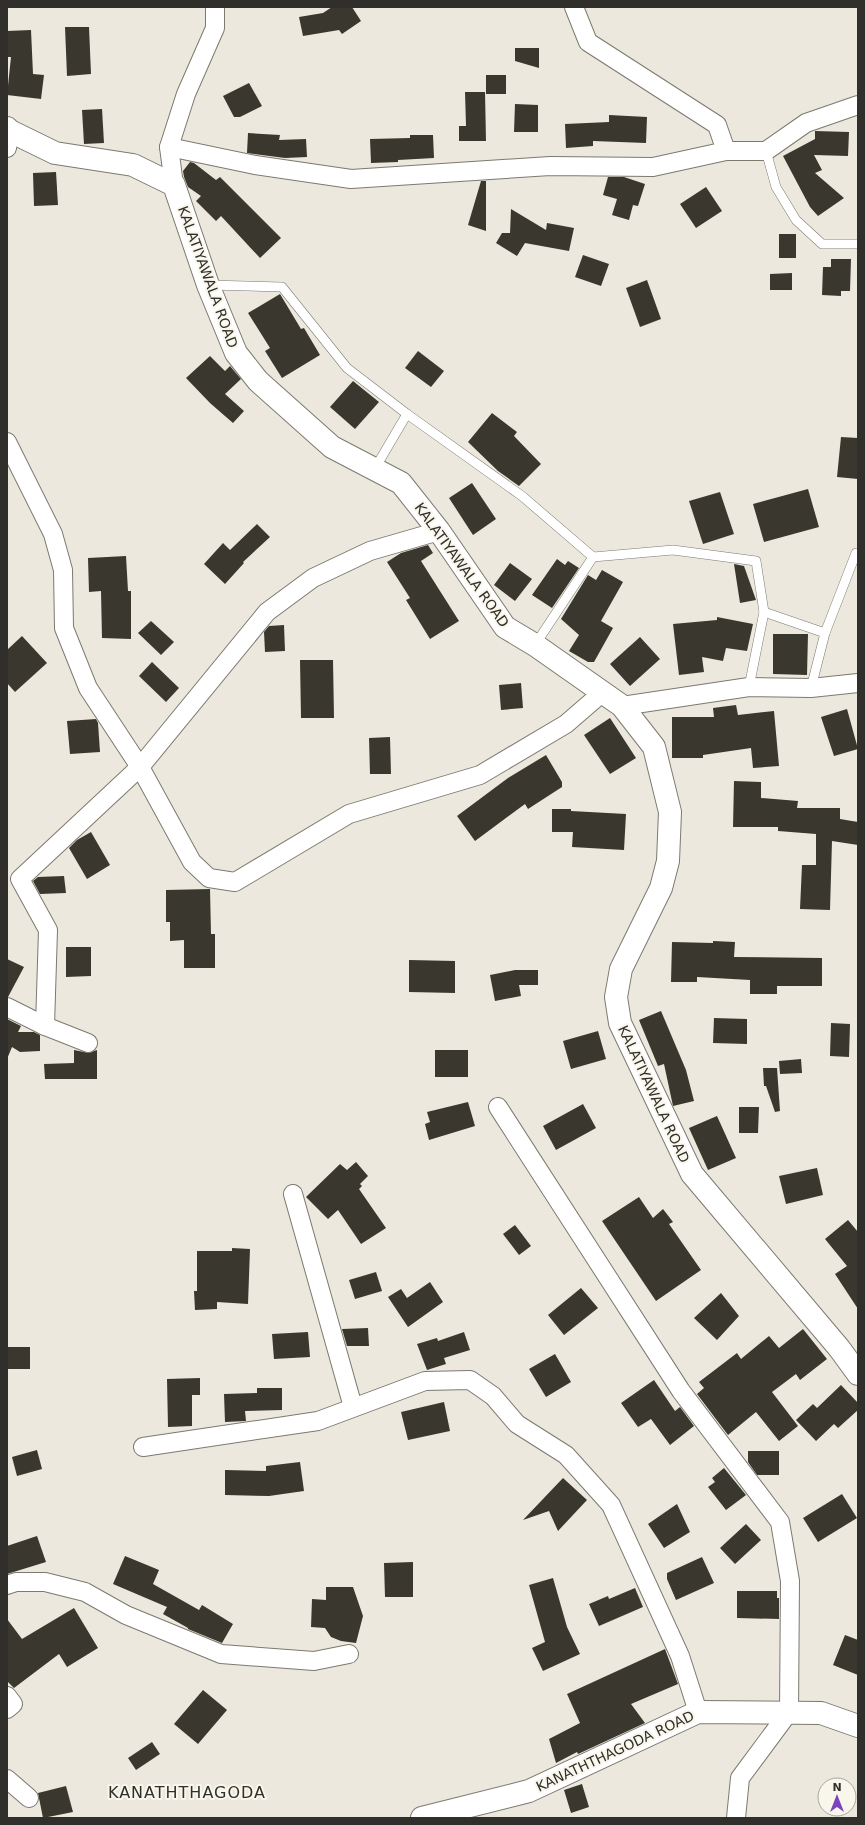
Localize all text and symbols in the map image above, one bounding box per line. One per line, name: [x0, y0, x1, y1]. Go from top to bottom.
street label: KALATIYAWALA ROAD: [175, 204, 241, 350]
street label: KALATIYAWALA ROAD: [412, 500, 512, 630]
street label: KALATIYAWALA ROAD: [615, 1023, 693, 1165]
street label: KANATHTHAGODA ROAD: [534, 1707, 696, 1795]
north arrow: [817, 1777, 857, 1817]
text: N: [832, 1781, 842, 1794]
district label: KANATHTHAGODA: [108, 1783, 266, 1802]

